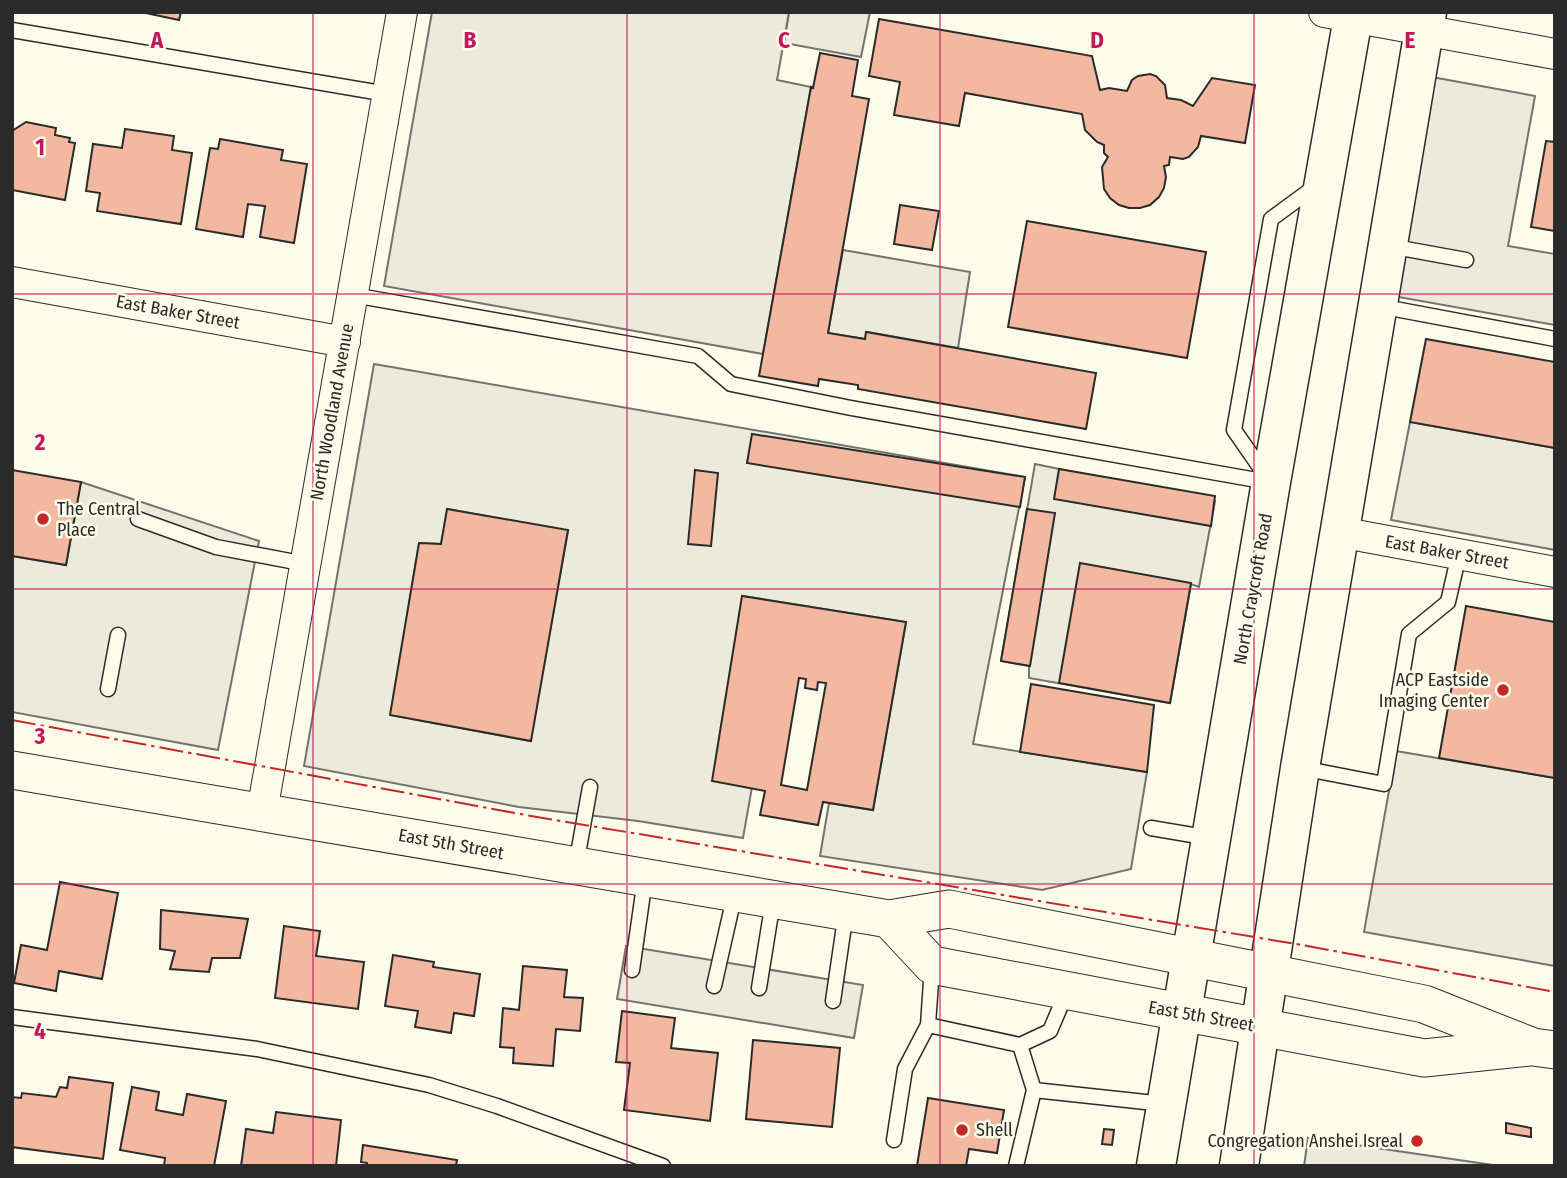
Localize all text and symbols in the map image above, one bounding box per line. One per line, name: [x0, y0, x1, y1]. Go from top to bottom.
text: A: [150, 26, 164, 54]
text: B: [464, 26, 477, 54]
text: C: [778, 26, 790, 54]
text: D: [1090, 26, 1104, 54]
text: E: [1405, 26, 1416, 54]
text: 1: [35, 133, 45, 161]
street label: East Baker Street: [114, 290, 242, 334]
street label: North Woodland Avenue: [306, 322, 358, 502]
text: 2: [34, 428, 46, 456]
place label: The Central Place: [57, 498, 140, 541]
marker: The Central Place: [35, 511, 51, 527]
street label: North Craycroft Road: [1229, 512, 1277, 666]
street label: East Baker Street: [1383, 530, 1511, 574]
place label: ACP Eastside Imaging Center: [1379, 669, 1490, 712]
marker: ACP Eastside Imaging Center: [1495, 682, 1511, 698]
text: 3: [34, 722, 46, 750]
street label: East 5th Street: [397, 824, 506, 864]
street label: East 5th Street: [1147, 996, 1256, 1036]
text: 4: [34, 1017, 46, 1045]
place label: Shell: [976, 1119, 1013, 1141]
marker: Shell: [954, 1122, 970, 1138]
place label: Congregation Anshei Isreal: [1208, 1130, 1403, 1152]
marker: Congregation Anshei Isreal: [1409, 1133, 1425, 1149]

